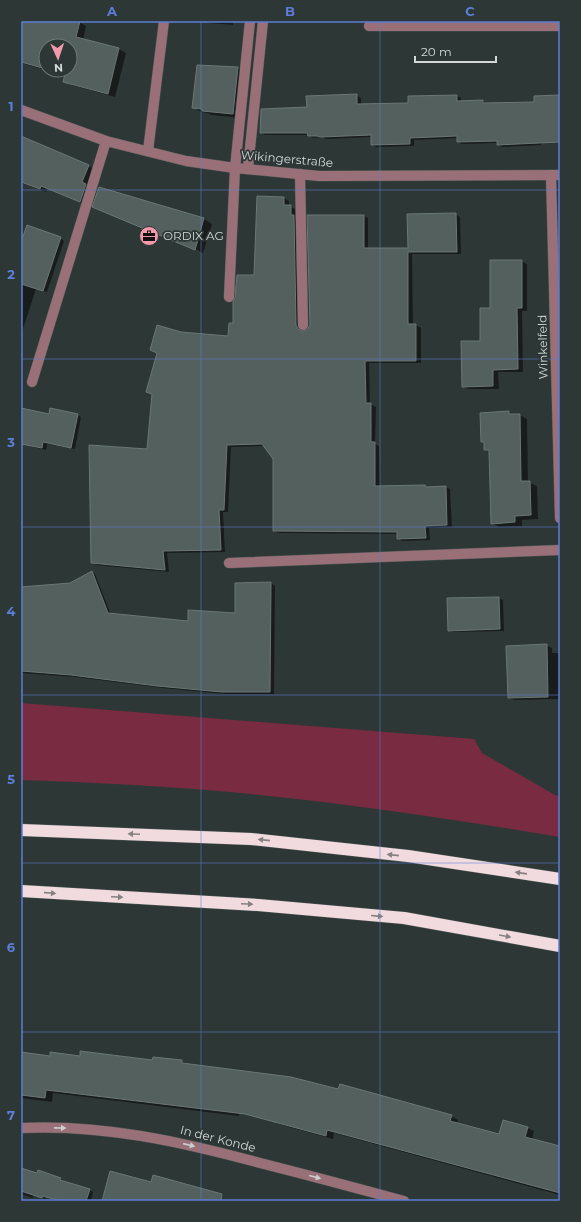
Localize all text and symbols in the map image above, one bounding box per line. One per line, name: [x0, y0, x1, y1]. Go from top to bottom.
text: A: [106, 3, 118, 19]
text: B: [285, 3, 295, 19]
text: C: [465, 3, 475, 19]
north arrow: [38, 38, 78, 78]
scale bar: [415, 38, 496, 64]
text: 20 m: [421, 44, 452, 59]
text: N: [54, 61, 63, 75]
text: 1: [8, 98, 14, 114]
street label: Wikingerstraße: [240, 147, 334, 170]
office icon: ORDIX AG: [138, 225, 160, 247]
place label: ORDIX AG: [163, 228, 224, 243]
text: 2: [7, 266, 15, 282]
street label: Winkelfeld: [534, 315, 551, 379]
text: 3: [6, 434, 15, 450]
text: 4: [7, 603, 16, 619]
text: 5: [7, 771, 15, 787]
one-way arrow: [128, 831, 140, 838]
one-way arrow: [257, 837, 270, 844]
one-way arrow: [387, 851, 399, 858]
one-way arrow: [515, 870, 528, 876]
one-way arrow: [44, 889, 56, 896]
one-way arrow: [111, 893, 123, 900]
one-way arrow: [241, 901, 254, 907]
one-way arrow: [371, 912, 383, 919]
one-way arrow: [499, 933, 511, 939]
text: 6: [7, 939, 16, 955]
text: 7: [7, 1107, 15, 1123]
street label: In der Konde: [179, 1122, 258, 1155]
one-way arrow: [54, 1125, 67, 1131]
one-way arrow: [183, 1142, 195, 1148]
one-way arrow: [308, 1174, 321, 1180]

